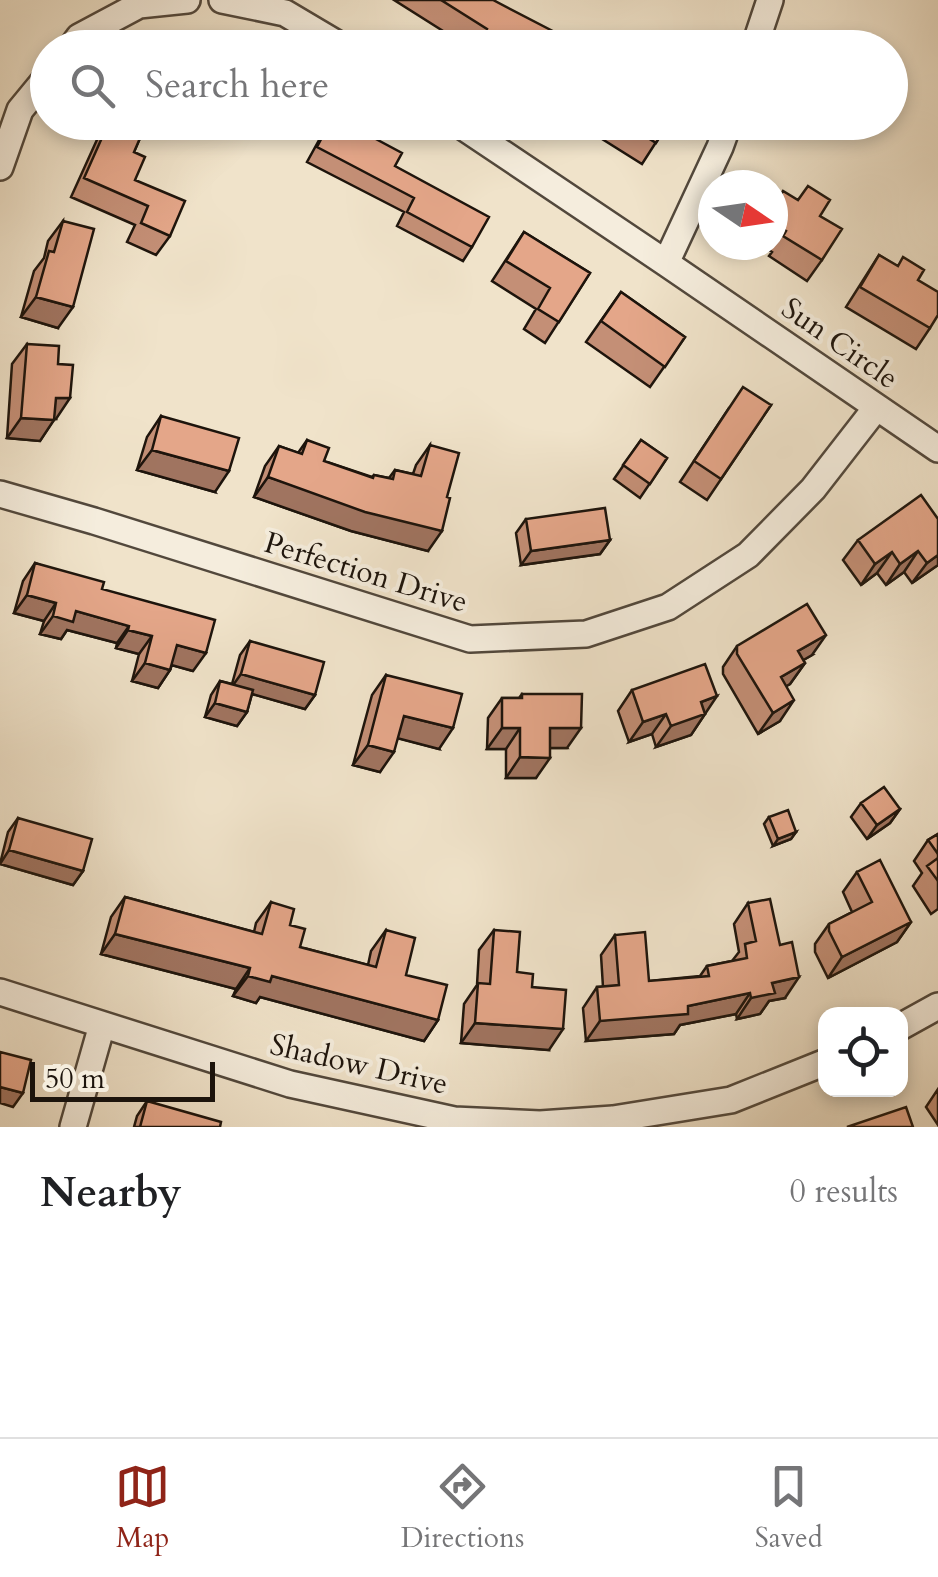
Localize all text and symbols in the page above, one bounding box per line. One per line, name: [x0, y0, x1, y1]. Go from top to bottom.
search box: [30, 30, 908, 140]
icon: search: [65, 58, 120, 113]
text: Search here: [145, 59, 329, 111]
north arrow: [698, 170, 788, 260]
street label: Sun Circle: [773, 288, 906, 399]
street label: Perfection Drive: [259, 522, 473, 623]
map controls: [818, 1007, 908, 1097]
button: locate: [818, 1007, 908, 1097]
street label: Shadow Drive: [266, 1024, 452, 1105]
scale bar: [30, 1057, 215, 1102]
text: 50 m: [45, 1060, 105, 1098]
text: Nearby: [40, 1164, 182, 1221]
text: 0 results: [790, 1170, 898, 1214]
tab: Map: [115, 1459, 170, 1557]
tab: Directions: [401, 1459, 524, 1557]
tab: Saved: [755, 1459, 823, 1557]

